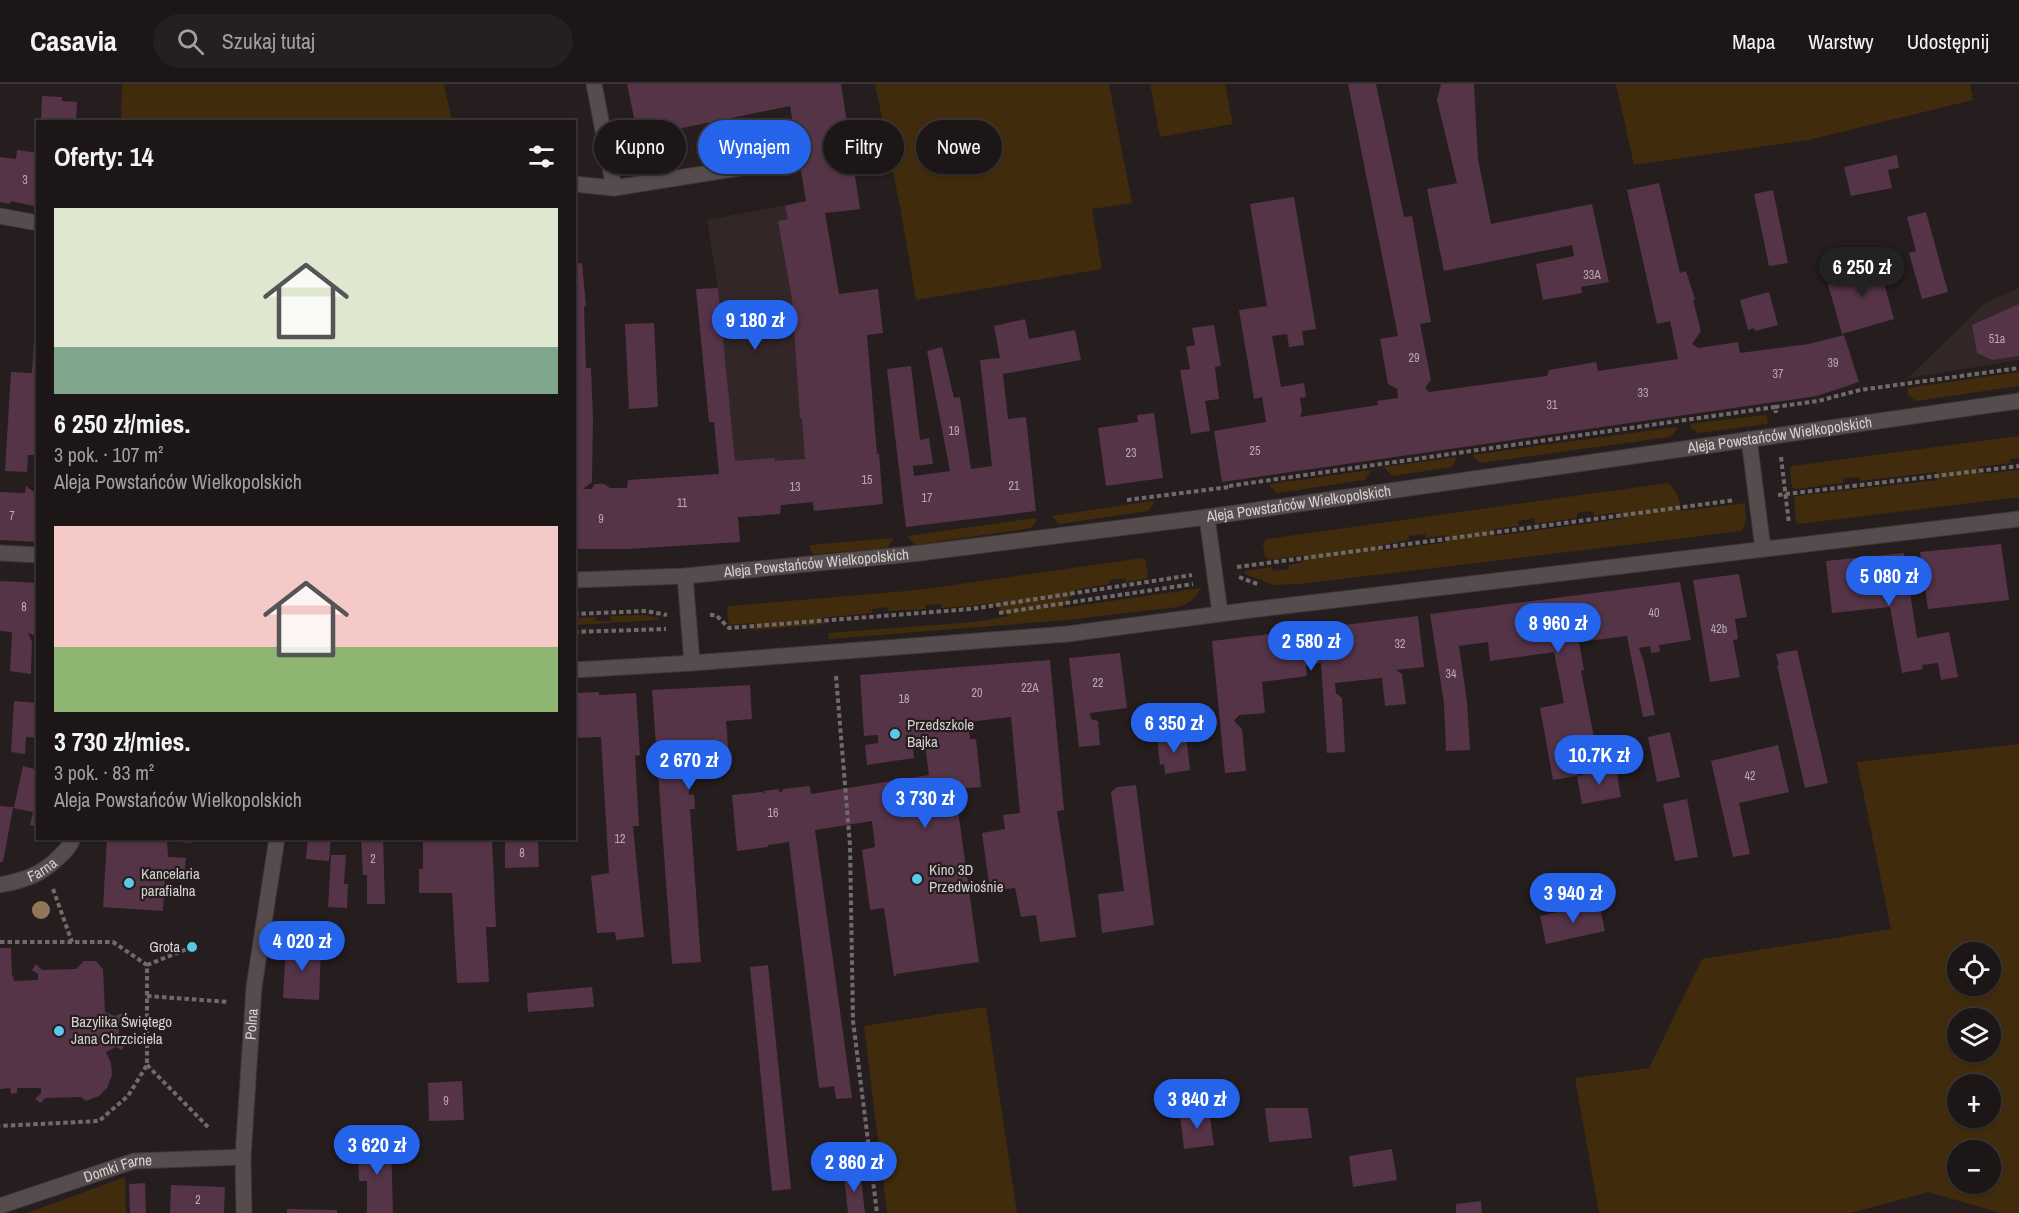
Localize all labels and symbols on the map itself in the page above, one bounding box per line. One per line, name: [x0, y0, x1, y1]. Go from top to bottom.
house number: 3: [22, 172, 28, 188]
pin: 6 250 zł: [1800, 247, 1924, 298]
house number: 33A: [1583, 267, 1601, 283]
pin: 9 180 zł: [693, 300, 817, 351]
house number: 51a: [1989, 331, 2006, 347]
house number: 29: [1409, 350, 1419, 366]
house number: 39: [1828, 355, 1838, 371]
house number: 37: [1773, 366, 1784, 382]
house number: 33: [1638, 385, 1648, 401]
house number: 31: [1547, 397, 1558, 413]
street label: Aleja Powstańców Wielkopolskich: [1685, 411, 1873, 458]
house number: 19: [949, 423, 959, 439]
house number: 25: [1250, 443, 1261, 459]
house number: 23: [1126, 445, 1136, 461]
house number: 15: [862, 472, 873, 488]
house number: 21: [1009, 478, 1020, 494]
house number: 13: [790, 479, 800, 495]
street label: Aleja Powstańców Wielkopolskich: [1204, 480, 1392, 527]
house number: 17: [922, 490, 933, 506]
house number: 11: [677, 495, 688, 511]
house number: 7: [9, 508, 15, 524]
house number: 9: [598, 511, 604, 527]
street label: Aleja Powstańców Wielkopolskich: [722, 543, 910, 582]
pin: 5 080 zł: [1827, 556, 1951, 607]
house number: 8: [21, 599, 27, 615]
pin: 8 960 zł: [1496, 603, 1620, 654]
house number: 40: [1649, 605, 1659, 621]
pin: 2 580 zł: [1249, 621, 1373, 672]
house number: 42b: [1711, 621, 1727, 637]
house number: 32: [1395, 636, 1405, 652]
house number: 34: [1446, 666, 1457, 682]
house number: 22: [1093, 675, 1103, 691]
house number: 22A: [1021, 680, 1039, 696]
house number: 20: [972, 685, 982, 701]
house number: 18: [899, 691, 909, 707]
pin: 6 350 zł: [1112, 703, 1236, 754]
place label: Przedszkole Bajka: [907, 714, 974, 752]
marker: Przedszkole Bajka: [888, 727, 902, 741]
pin: 10.7K zł: [1537, 735, 1661, 786]
pin: 2 670 zł: [627, 740, 751, 791]
house number: 42: [1745, 768, 1755, 784]
pin: 3 730 zł: [863, 778, 987, 829]
house number: 16: [768, 805, 778, 821]
house number: 12: [615, 831, 625, 847]
house number: 8: [519, 845, 525, 861]
house number: 2: [370, 851, 376, 867]
street label: Farna: [24, 852, 61, 887]
place label: Kino 3D Przedwiośnie: [929, 859, 1004, 897]
place label: Kancelaria parafialna: [141, 863, 200, 901]
marker: Kino 3D Przedwiośnie: [910, 872, 924, 886]
pin: 3 940 zł: [1511, 873, 1635, 924]
marker: Kancelaria parafialna: [122, 876, 136, 890]
pin: 4 020 zł: [240, 921, 364, 972]
place label: Grota: [149, 936, 180, 957]
marker: Grota: [185, 940, 199, 954]
street label: Polna: [240, 1008, 263, 1041]
place label: Bazylika Świętego Jana Chrzciciela: [71, 1011, 172, 1049]
marker: Bazylika Świętego Jana Chrzciciela: [52, 1024, 66, 1038]
pin: 3 840 zł: [1135, 1079, 1259, 1130]
house number: 9: [443, 1093, 449, 1109]
pin: 3 620 zł: [315, 1125, 439, 1176]
pin: 2 860 zł: [792, 1142, 916, 1193]
street label: Domki Farne: [81, 1149, 152, 1187]
house number: 2: [195, 1192, 201, 1208]

